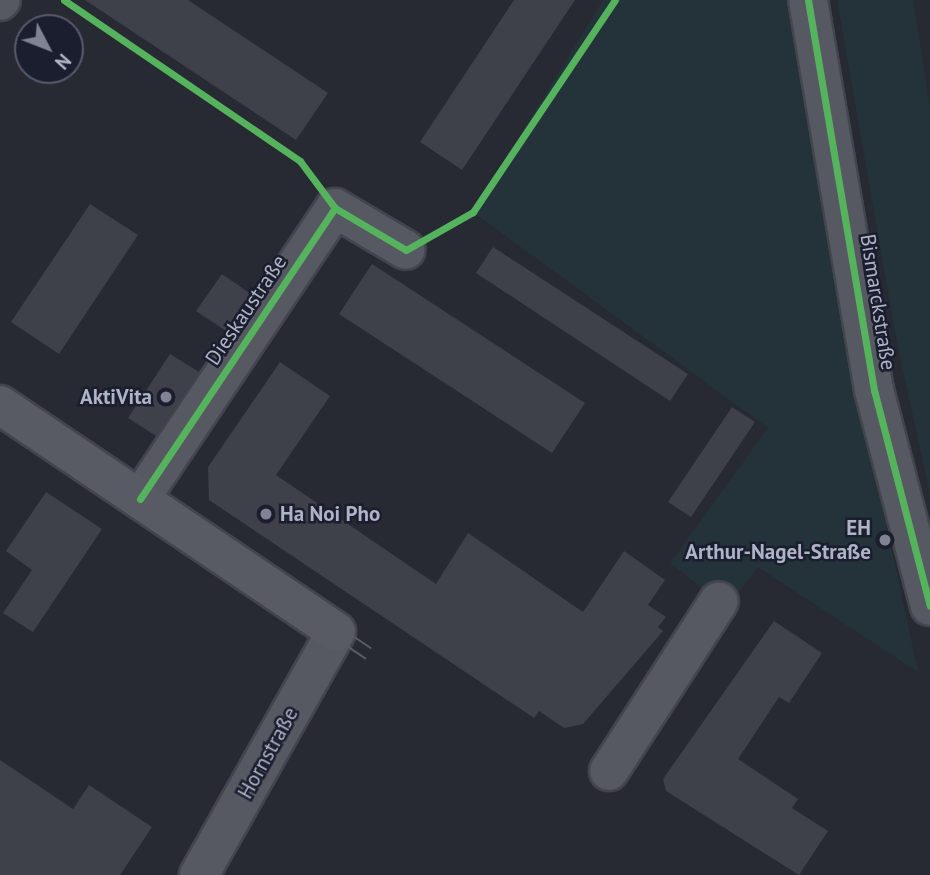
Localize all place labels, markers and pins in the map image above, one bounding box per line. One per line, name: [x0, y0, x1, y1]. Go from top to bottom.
place label: AktiVita: [80, 384, 152, 410]
marker: AktiVita: [158, 389, 174, 405]
place label: Ha Noi Pho: [280, 501, 380, 527]
marker: Ha Noi Pho: [258, 506, 274, 522]
place label: EH Arthur-Nagel-Straße: [685, 515, 871, 565]
marker: EH Arthur-Nagel-Straße: [877, 532, 893, 548]

